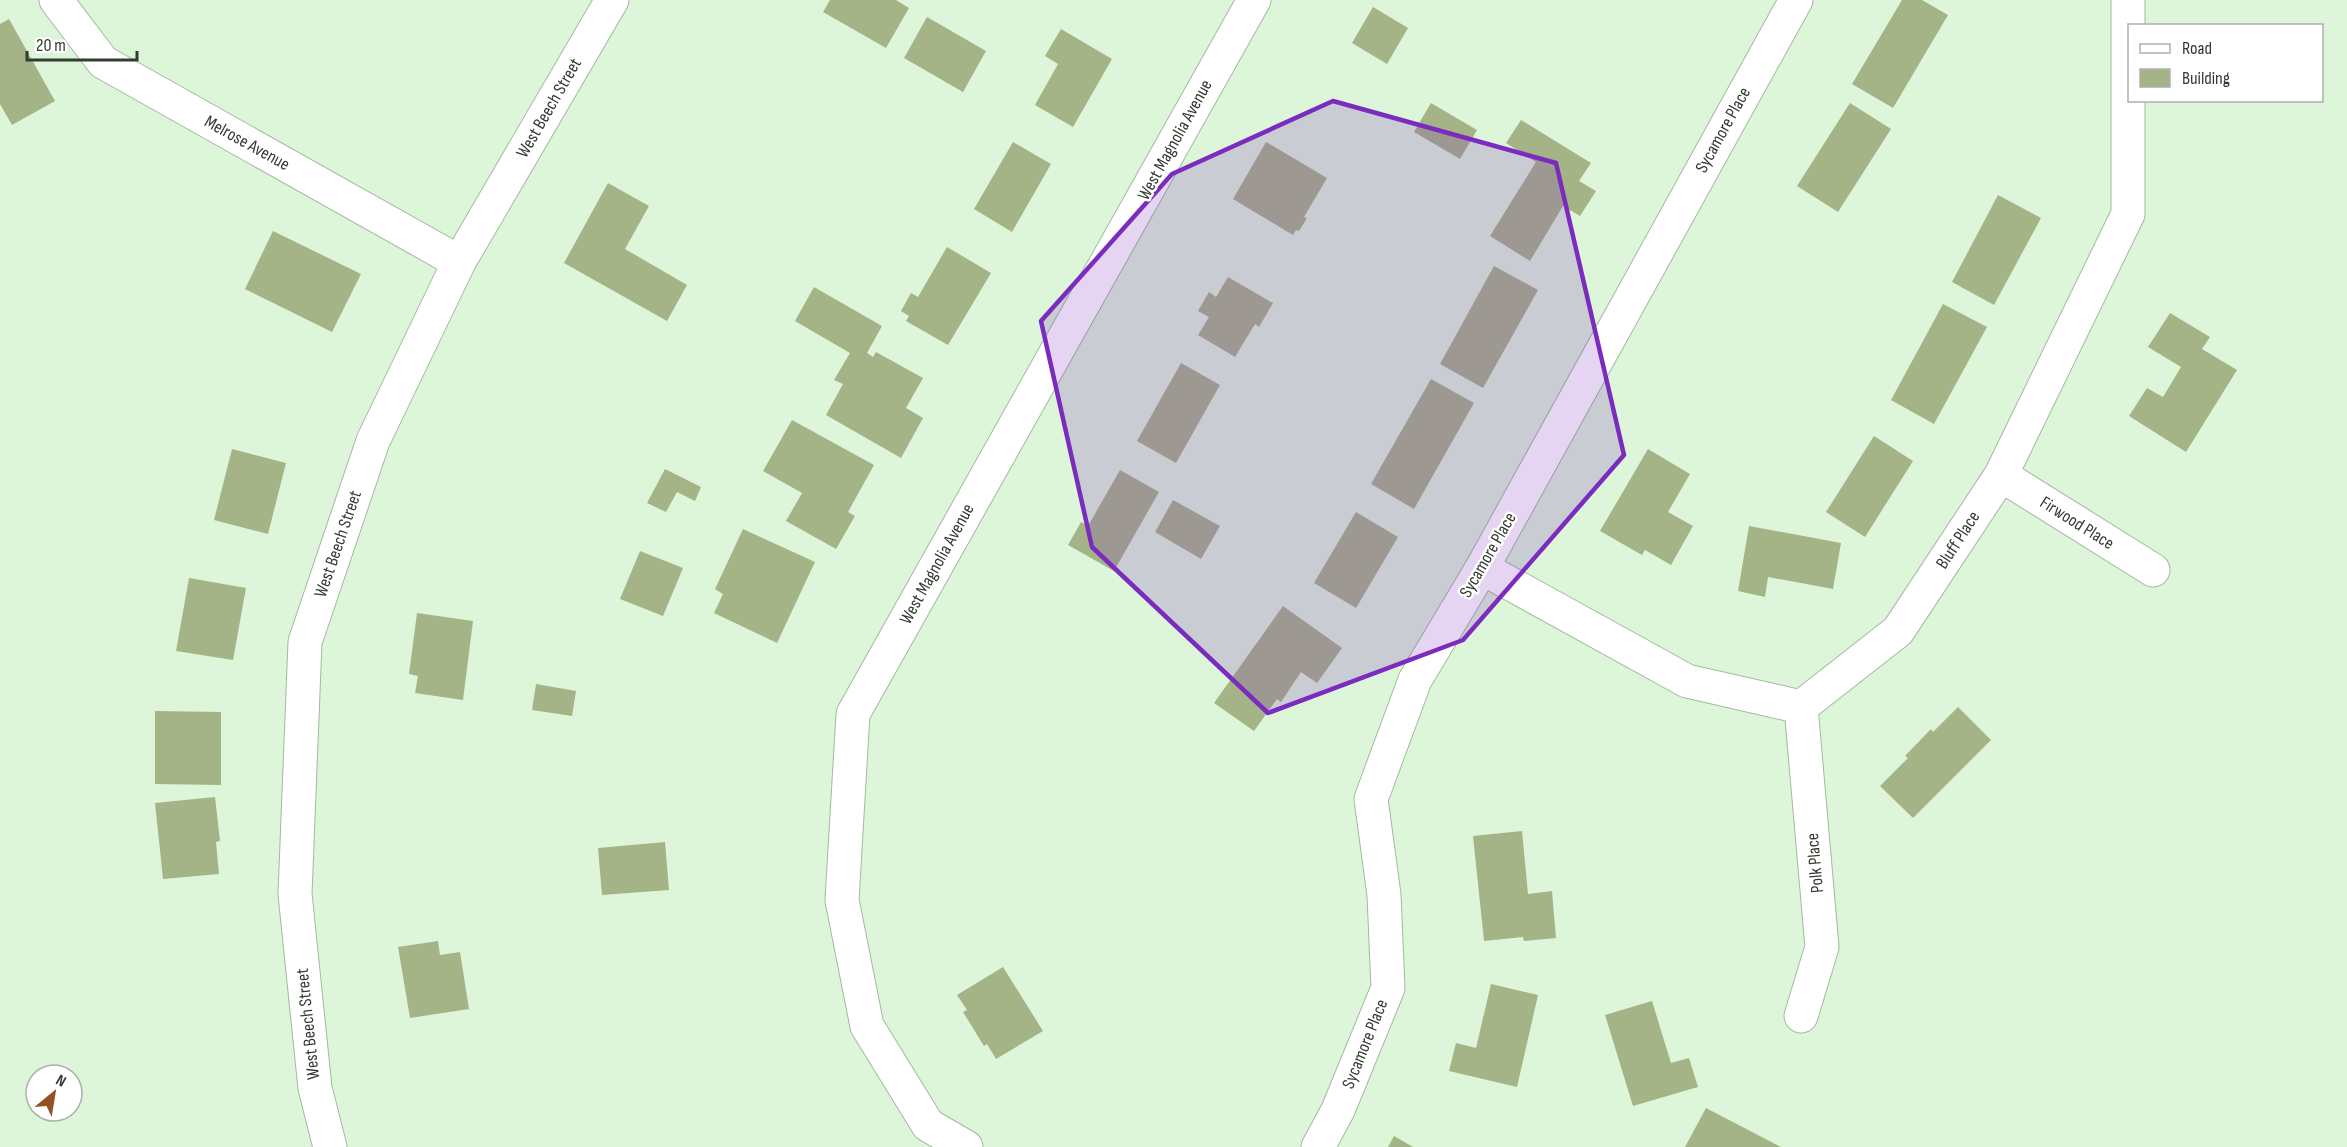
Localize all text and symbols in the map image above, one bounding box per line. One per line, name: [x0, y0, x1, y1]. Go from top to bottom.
scale bar: [27, 24, 136, 62]
legend: [2128, 24, 2323, 102]
text: 20 m: [36, 35, 66, 56]
text: Road: [2182, 38, 2212, 59]
street label: West Beech Street: [512, 54, 586, 162]
text: Building: [2182, 68, 2230, 89]
street label: West Magnolia Avenue: [1133, 76, 1217, 204]
street label: Sycamore Place: [1691, 84, 1755, 176]
street label: Melrose Avenue: [201, 111, 293, 175]
street label: West Beech Street: [310, 487, 366, 600]
street label: Firwood Place: [2036, 492, 2118, 554]
street label: West Magnolia Avenue: [895, 500, 979, 628]
street label: Bluff Place: [1932, 507, 1984, 573]
street label: Sycamore Place: [1455, 509, 1521, 601]
street label: Polk Place: [1802, 832, 1828, 894]
street label: West Beech Street: [292, 967, 324, 1081]
street label: Sycamore Place: [1338, 996, 1392, 1092]
north arrow: [24, 1063, 84, 1123]
text: N: [52, 1071, 69, 1092]

